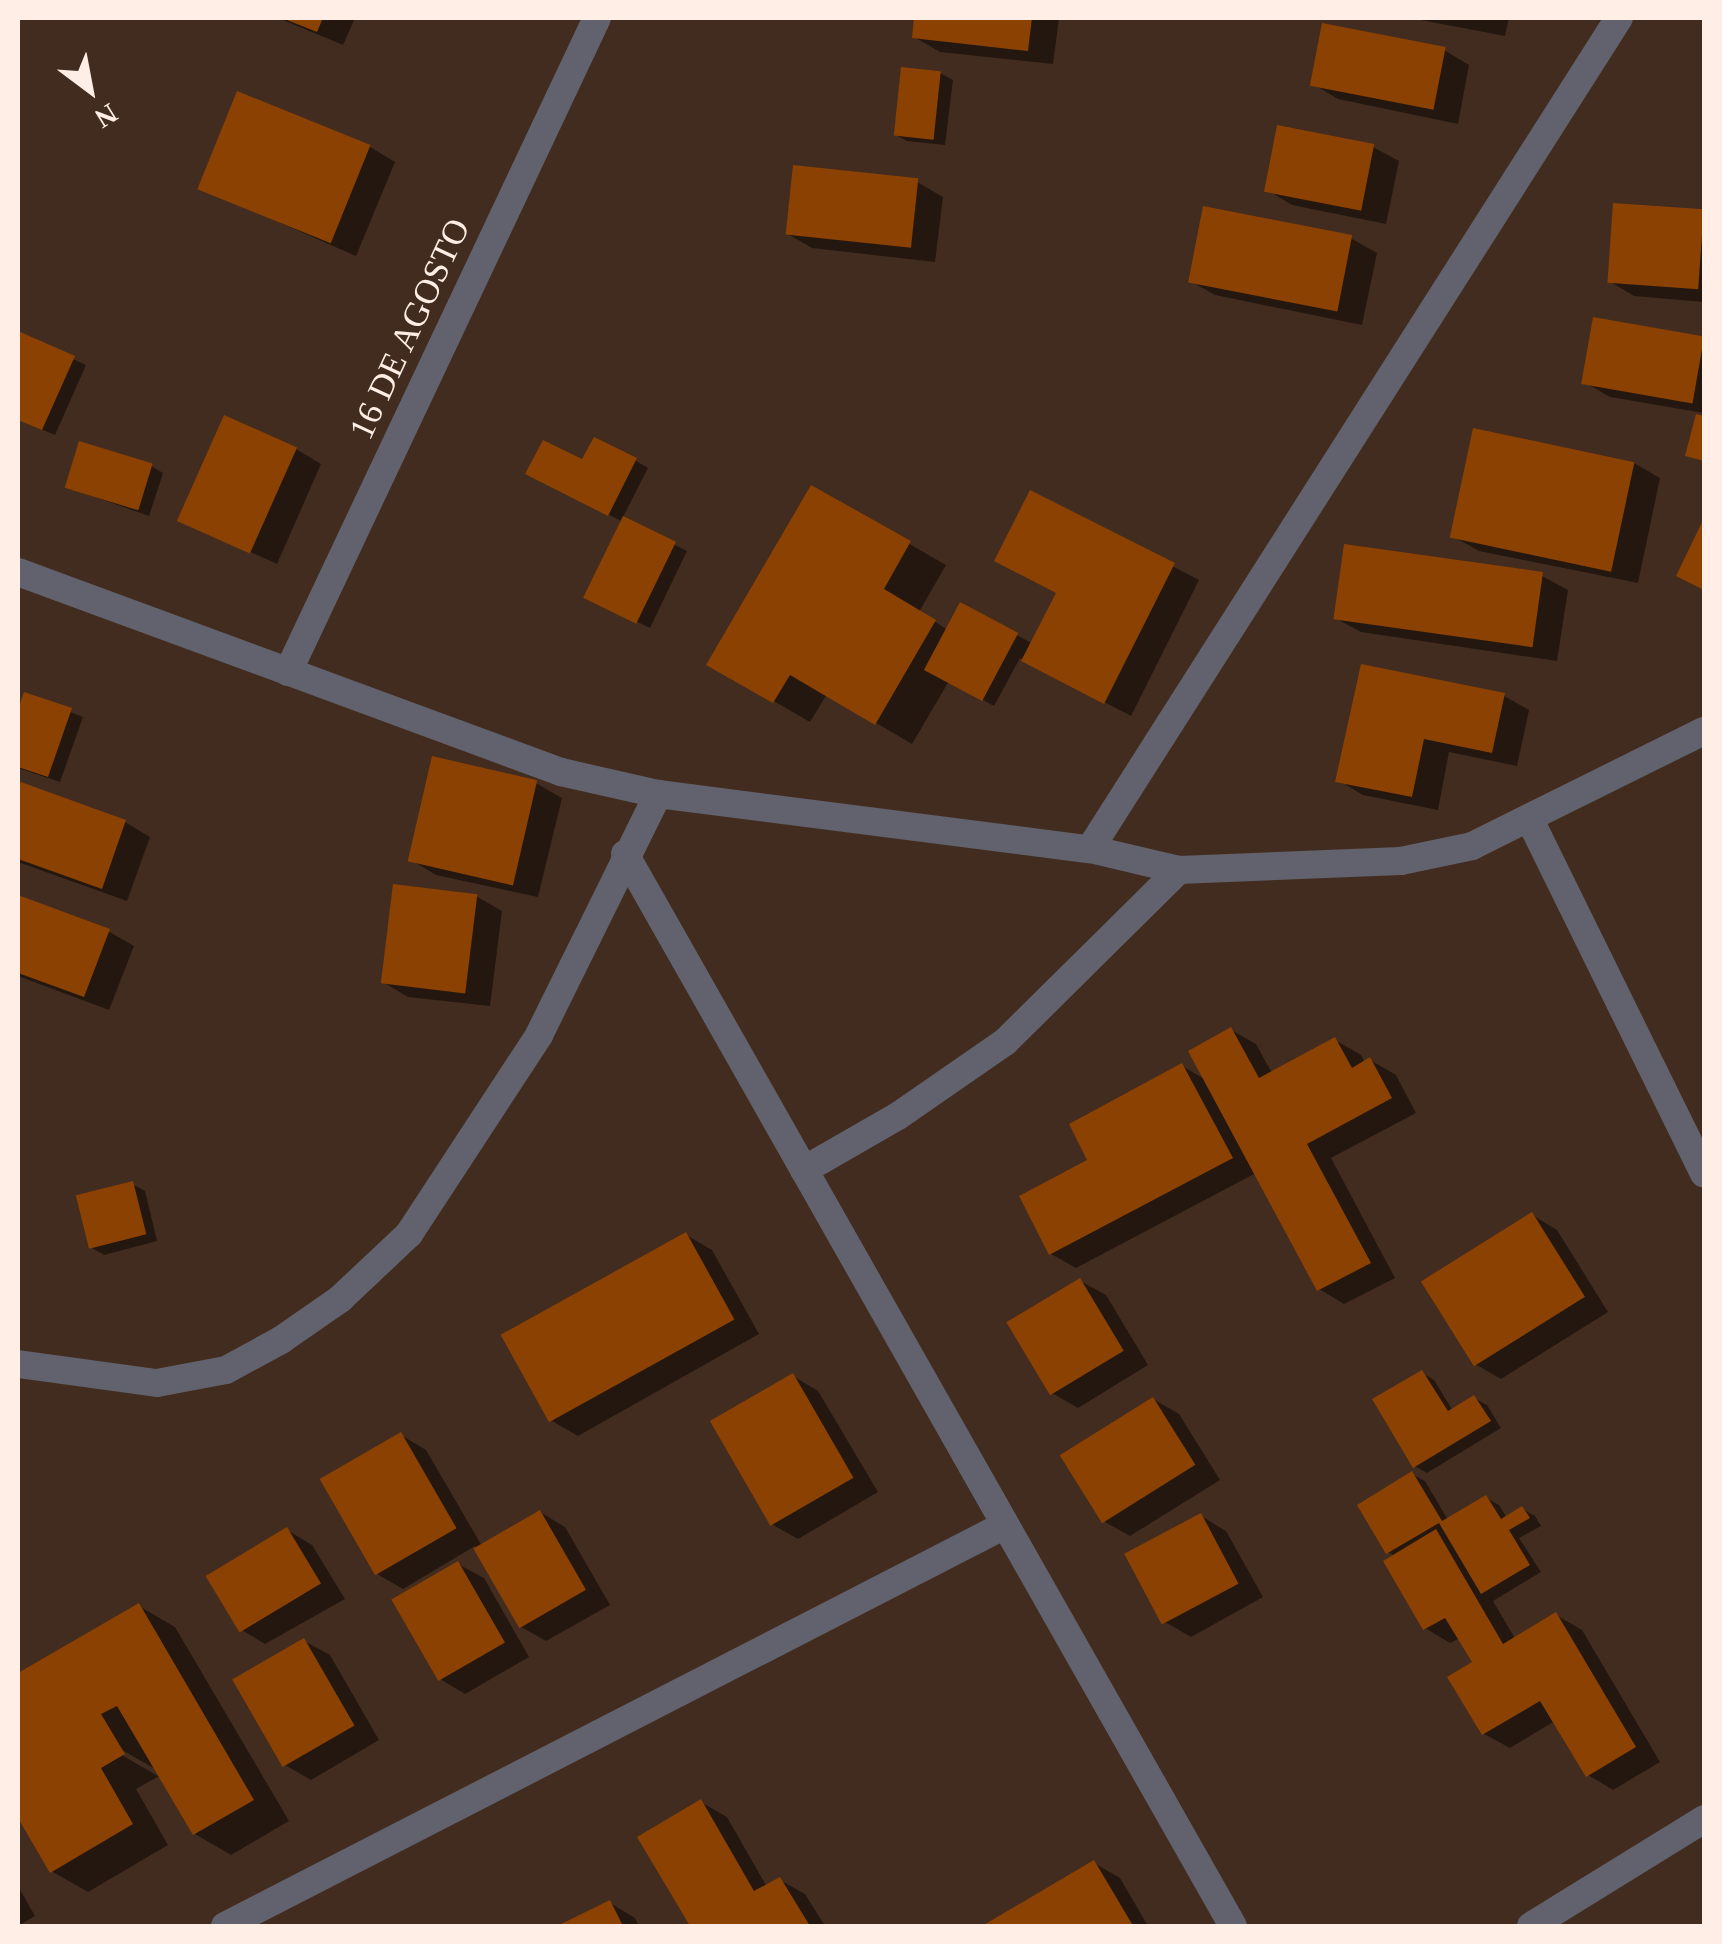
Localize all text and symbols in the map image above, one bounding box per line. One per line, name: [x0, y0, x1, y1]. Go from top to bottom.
north arrow: [40, 40, 140, 140]
text: N: [89, 97, 123, 134]
street label: 16 DE AGOSTO: [340, 211, 480, 447]

